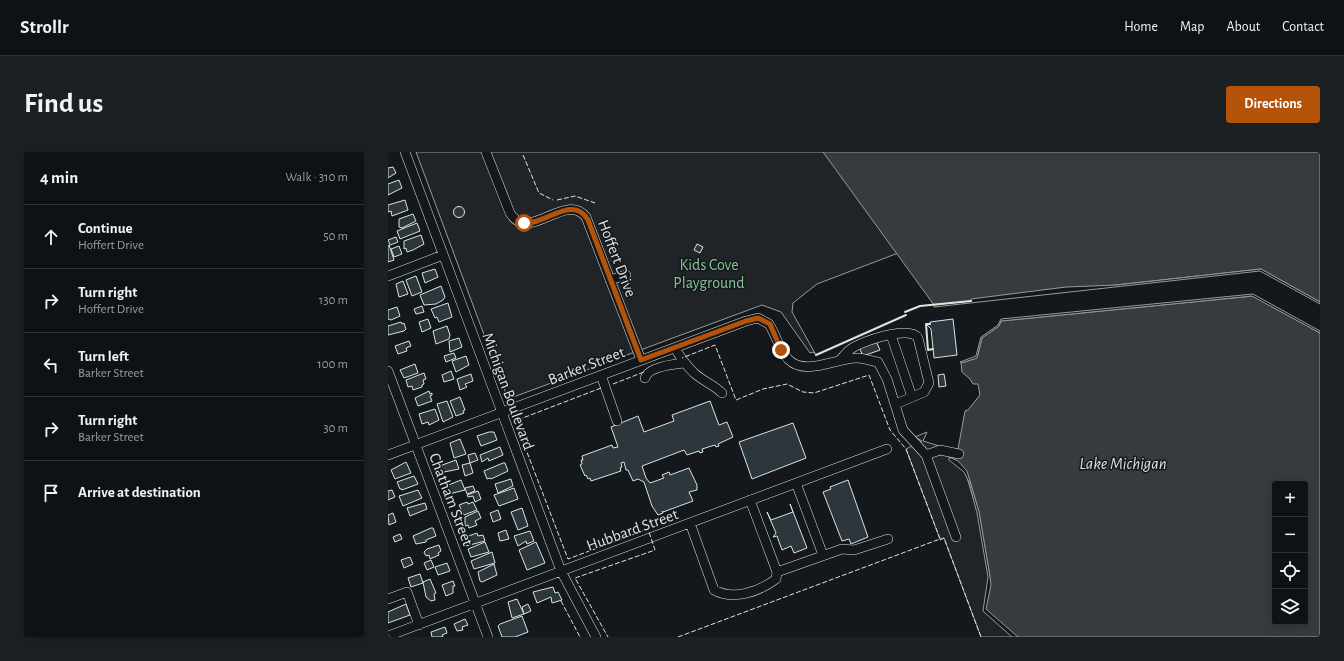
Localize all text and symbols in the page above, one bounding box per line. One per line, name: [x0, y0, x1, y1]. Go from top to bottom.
text: Strollr: [20, 18, 69, 37]
text: Home: [1124, 20, 1158, 34]
text: Map: [1180, 20, 1204, 34]
text: About: [1226, 20, 1260, 34]
text: Contact: [1282, 20, 1324, 34]
button: Directions: [1226, 86, 1320, 123]
text: Find us: [24, 90, 103, 118]
text: 4 min: [40, 169, 78, 186]
text: Walk · 310 m: [285, 171, 348, 184]
route start: [515, 214, 533, 232]
street label: Hoffert Drive: [595, 218, 639, 299]
text: Continue: [78, 221, 133, 236]
icon: ahead: [40, 226, 62, 248]
text: 50 m: [323, 230, 348, 243]
text: Hoffert Drive: [78, 239, 144, 252]
park label: Kids Cove Playground: [673, 257, 745, 292]
text: Turn right: [78, 285, 137, 300]
icon: right: [40, 290, 62, 312]
text: 130 m: [319, 294, 348, 307]
text: Hoffert Drive: [78, 303, 144, 316]
street label: Michigan Boulevard: [479, 331, 537, 452]
route end: [772, 341, 790, 359]
street label: Barker Street: [546, 344, 627, 388]
text: Turn left: [78, 349, 129, 364]
icon: left: [40, 354, 62, 376]
text: 100 m: [317, 358, 348, 371]
text: Barker Street: [78, 367, 144, 380]
text: Turn right: [78, 413, 137, 428]
icon: right: [40, 418, 62, 440]
text: 30 m: [323, 422, 348, 435]
text: Barker Street: [78, 431, 144, 444]
street label: Chatham Street: [426, 451, 476, 548]
water label: Lake Michigan: [1079, 455, 1167, 472]
map controls: [1272, 481, 1308, 625]
button: +: [1272, 481, 1308, 517]
icon: arrive: [40, 482, 62, 504]
text: Arrive at destination: [78, 485, 201, 500]
street label: Hubbard Street: [584, 506, 680, 554]
button: −: [1272, 517, 1308, 553]
button: locate: [1272, 553, 1308, 589]
button: layers: [1272, 589, 1308, 625]

